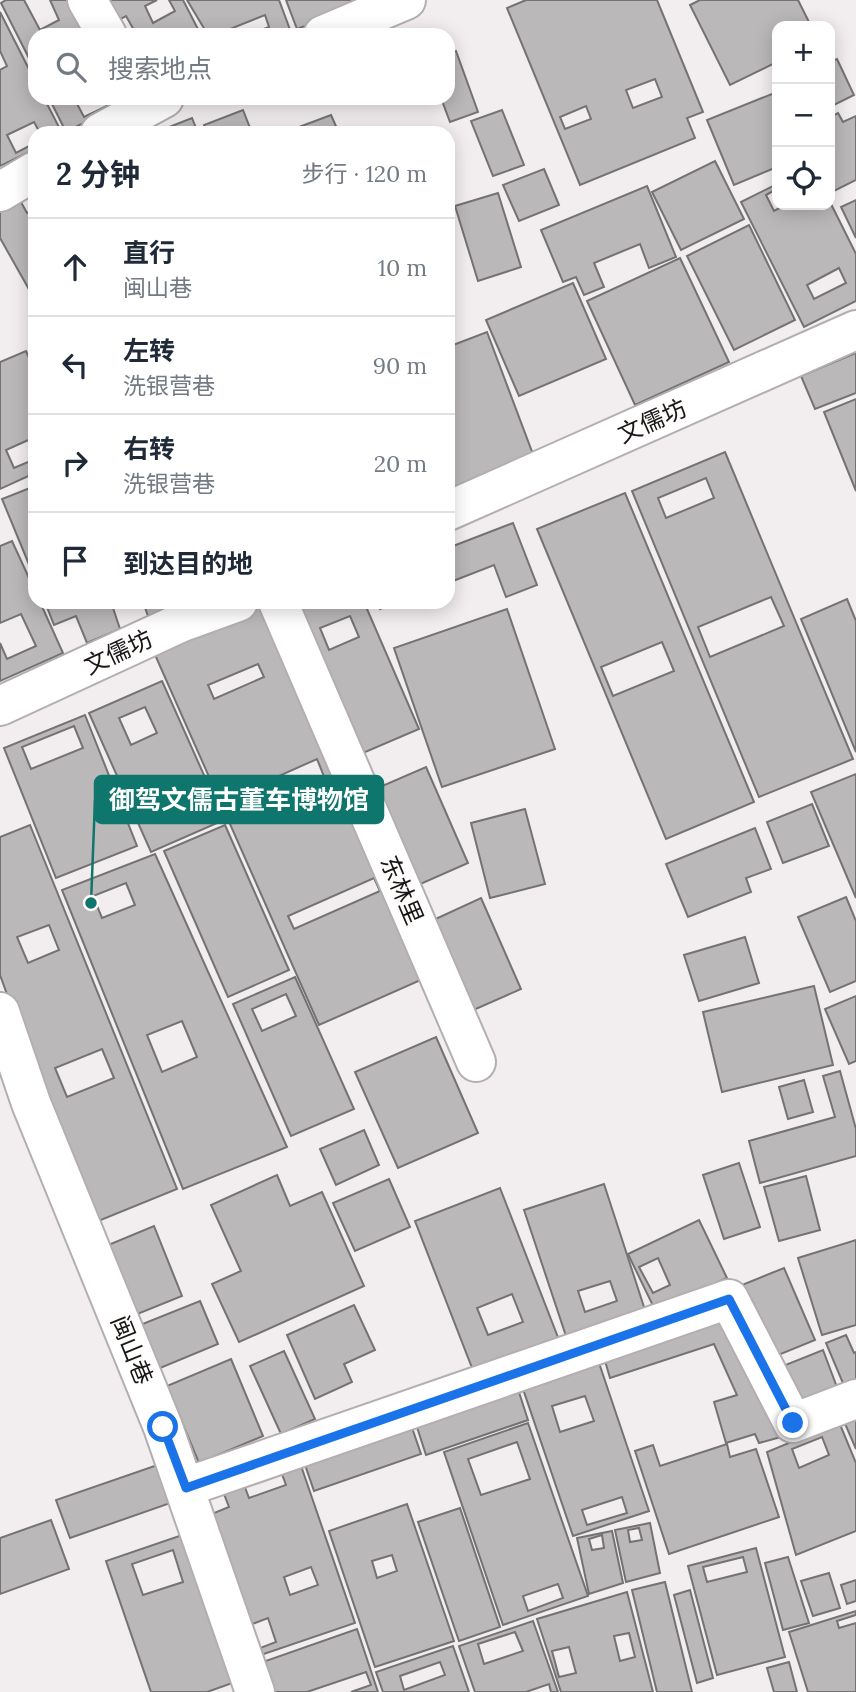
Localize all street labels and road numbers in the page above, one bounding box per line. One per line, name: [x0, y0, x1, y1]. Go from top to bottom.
street label: 文儒坊: [613, 392, 691, 450]
street label: 文儒坊: [79, 623, 157, 681]
street label: 东林里: [374, 851, 430, 929]
street label: 闽山巷: [104, 1311, 160, 1389]

